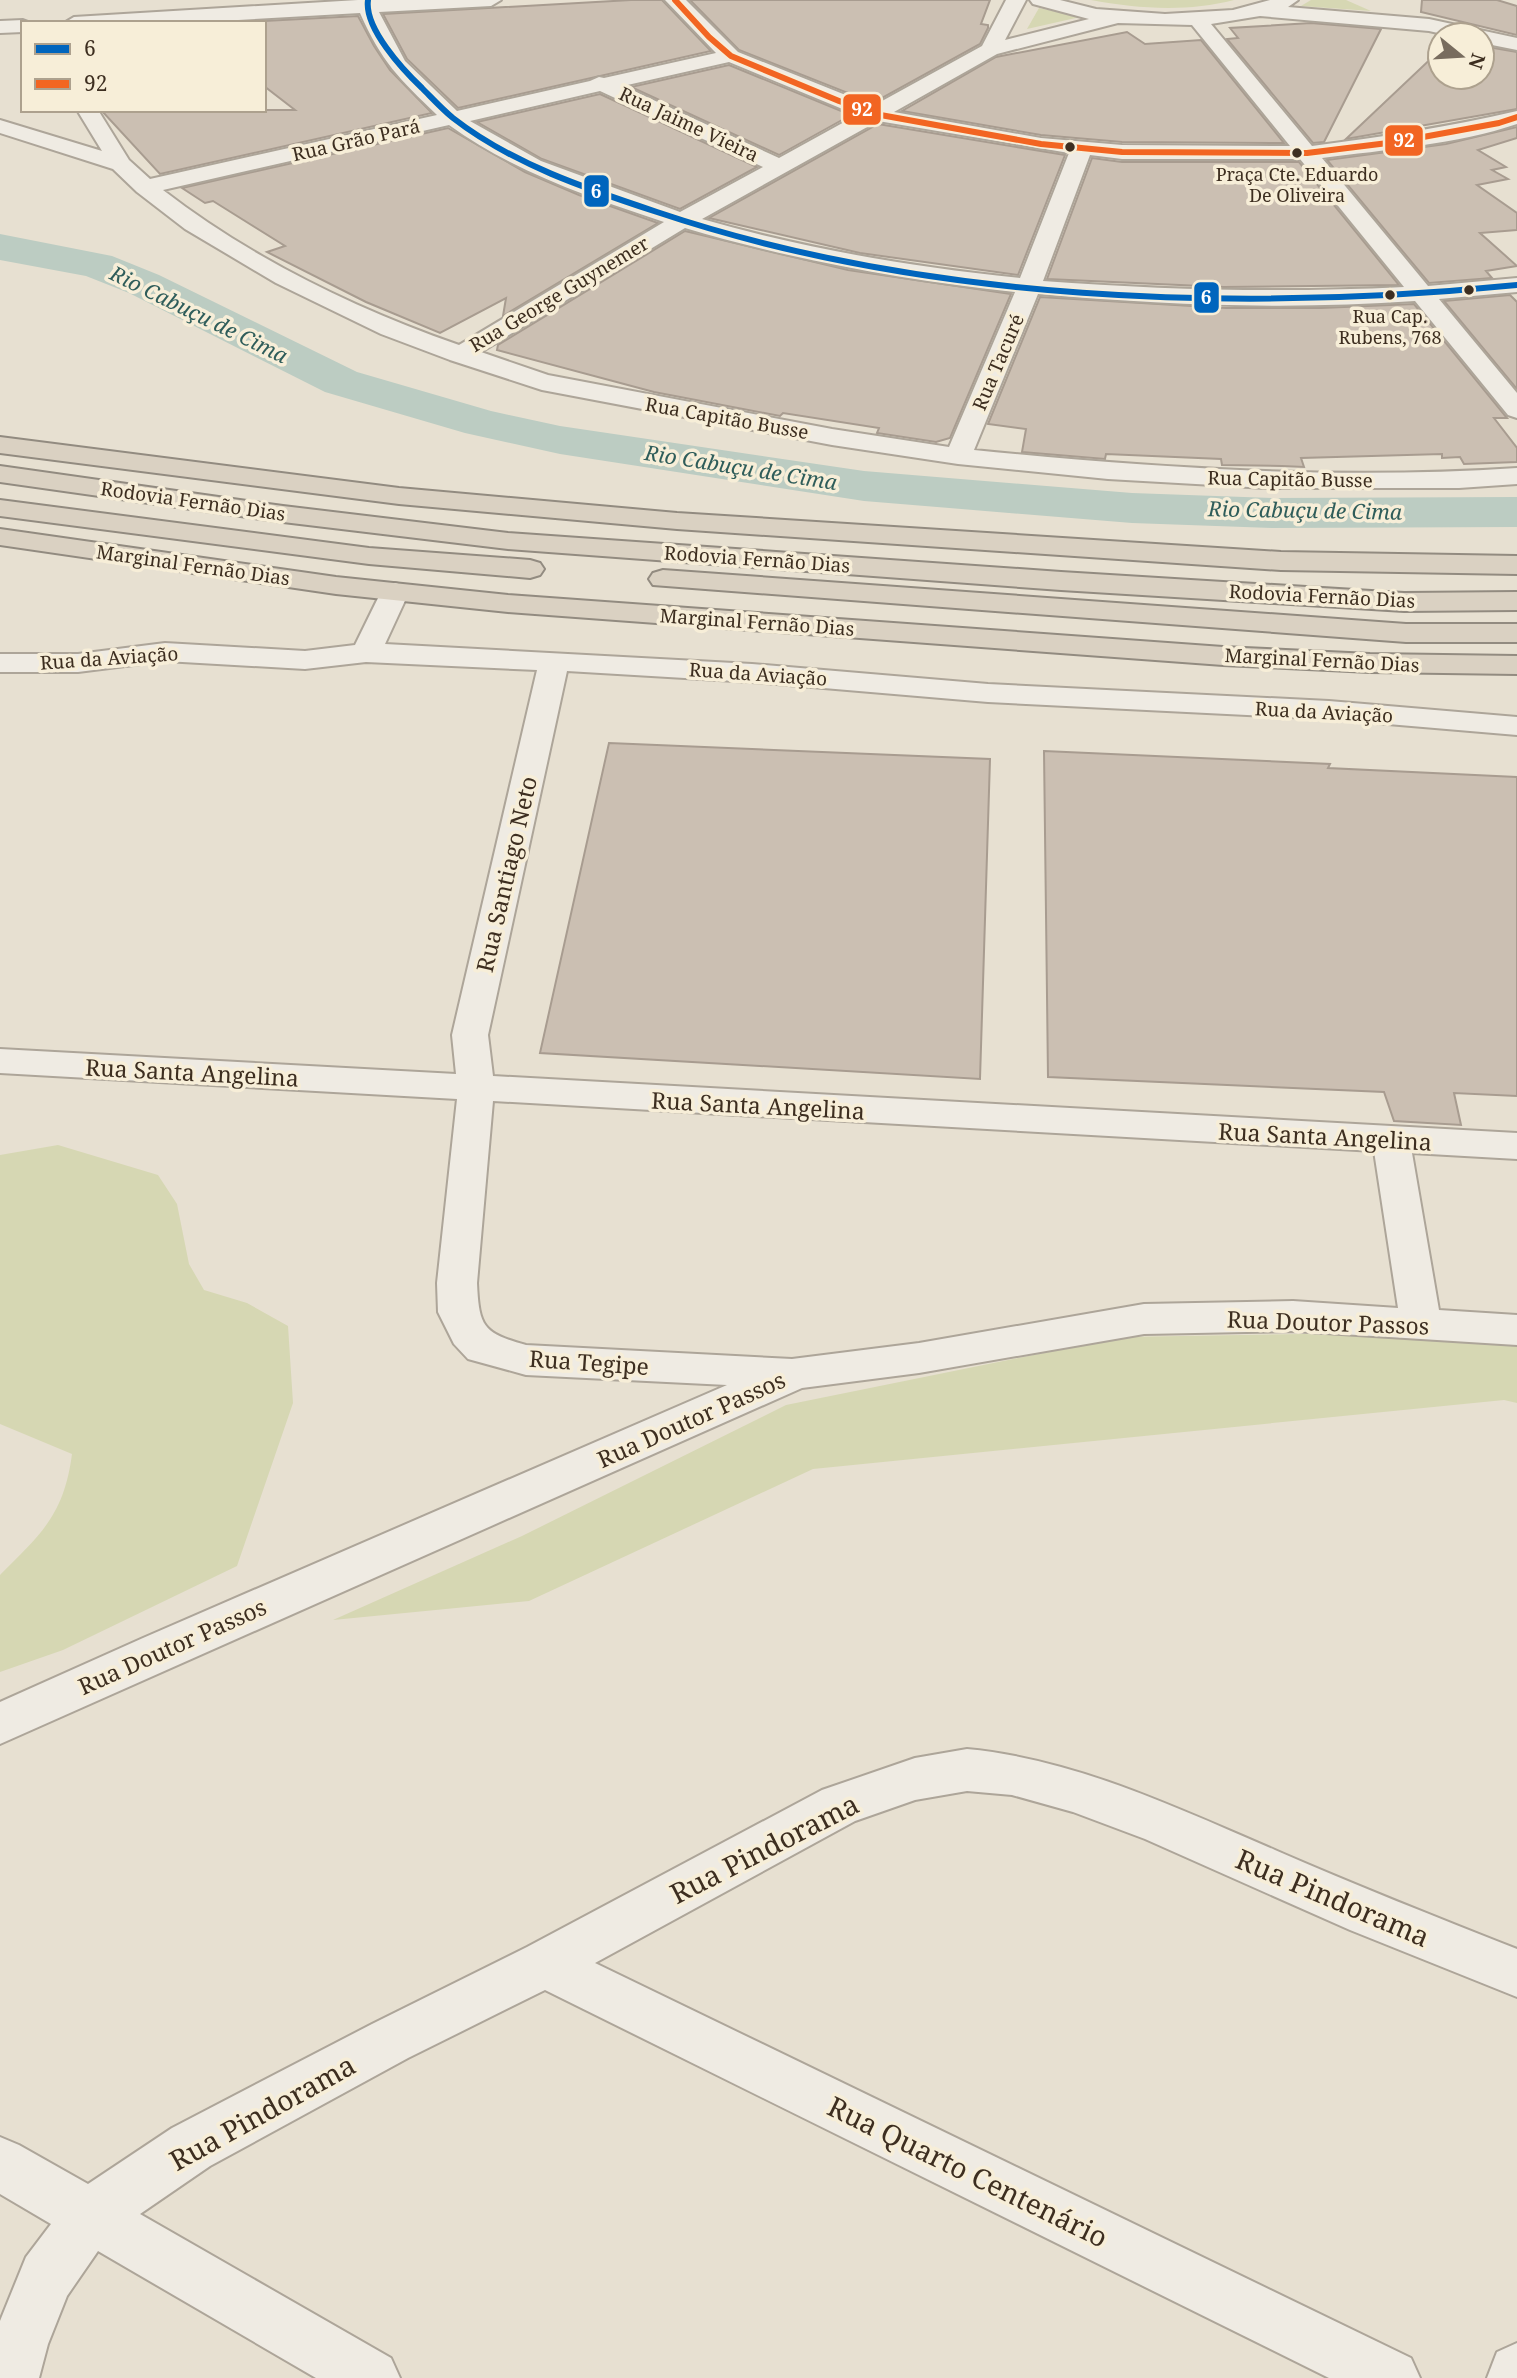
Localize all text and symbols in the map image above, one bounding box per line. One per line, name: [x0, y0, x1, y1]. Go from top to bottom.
legend: [21, 21, 266, 112]
north arrow: [1426, 21, 1496, 91]
text: 6: [84, 34, 96, 62]
text: N: [1462, 50, 1492, 72]
text: 92: [84, 69, 107, 97]
street label: Rua Jaime Vieira: [615, 80, 763, 168]
line badge: 92: [842, 93, 882, 126]
text: 92: [851, 96, 873, 122]
street label: Rua Grão Pará: [290, 113, 422, 167]
line badge: 92: [1384, 124, 1424, 157]
text: 92: [1393, 127, 1415, 153]
unlabelled marker: [1063, 140, 1077, 154]
marker: Praça Cte. Eduardo De Oliveira: [1290, 146, 1304, 160]
place label: Praça Cte. Eduardo De Oliveira: [1216, 162, 1378, 207]
line badge: 6: [583, 174, 610, 208]
text: 6: [591, 178, 602, 204]
street label: Rua George Guynemer: [464, 230, 654, 358]
water label: Rio Cabuçu de Cima: [105, 258, 293, 370]
line badge: 6: [1193, 281, 1220, 314]
unlabelled marker: [1462, 283, 1476, 297]
text: 6: [1201, 284, 1212, 310]
marker: Rua Cap. Rubens, 768: [1383, 288, 1397, 302]
place label: Rua Cap. Rubens, 768: [1338, 304, 1442, 349]
street label: Rua Tacuré: [966, 310, 1030, 414]
street label: Rua Capitão Busse: [643, 391, 811, 445]
water label: Rio Cabuçu de Cima: [642, 438, 840, 496]
street label: Rua Capitão Busse: [1207, 465, 1373, 493]
street label: Rodovia Fernão Dias: [99, 475, 287, 527]
water label: Rio Cabuçu de Cima: [1207, 494, 1403, 526]
street label: Marginal Fernão Dias: [95, 539, 291, 591]
street label: Rodovia Fernão Dias: [663, 540, 851, 578]
street label: Rodovia Fernão Dias: [1228, 578, 1416, 614]
street label: Marginal Fernão Dias: [659, 602, 855, 642]
street label: Rua da Aviação: [39, 640, 179, 676]
street label: Marginal Fernão Dias: [1224, 642, 1420, 678]
street label: Rua da Aviação: [688, 656, 828, 692]
street label: Rua da Aviação: [1254, 695, 1394, 729]
street label: Rua Santiago Neto: [468, 773, 544, 975]
street label: Rua Santa Angelina: [84, 1050, 300, 1094]
street label: Rua Santa Angelina: [650, 1083, 866, 1127]
street label: Rua Santa Angelina: [1217, 1114, 1433, 1158]
street label: Rua Doutor Passos: [1226, 1302, 1430, 1342]
street label: Rua Tegipe: [528, 1342, 650, 1382]
street label: Rua Doutor Passos: [592, 1363, 790, 1475]
street label: Rua Doutor Passos: [73, 1590, 271, 1702]
street label: Rua Pindorama: [663, 1784, 865, 1912]
street label: Rua Pindorama: [1230, 1839, 1436, 1955]
street label: Rua Pindorama: [162, 2045, 362, 2179]
street label: Rua Quarto Centenário: [822, 2087, 1114, 2255]

